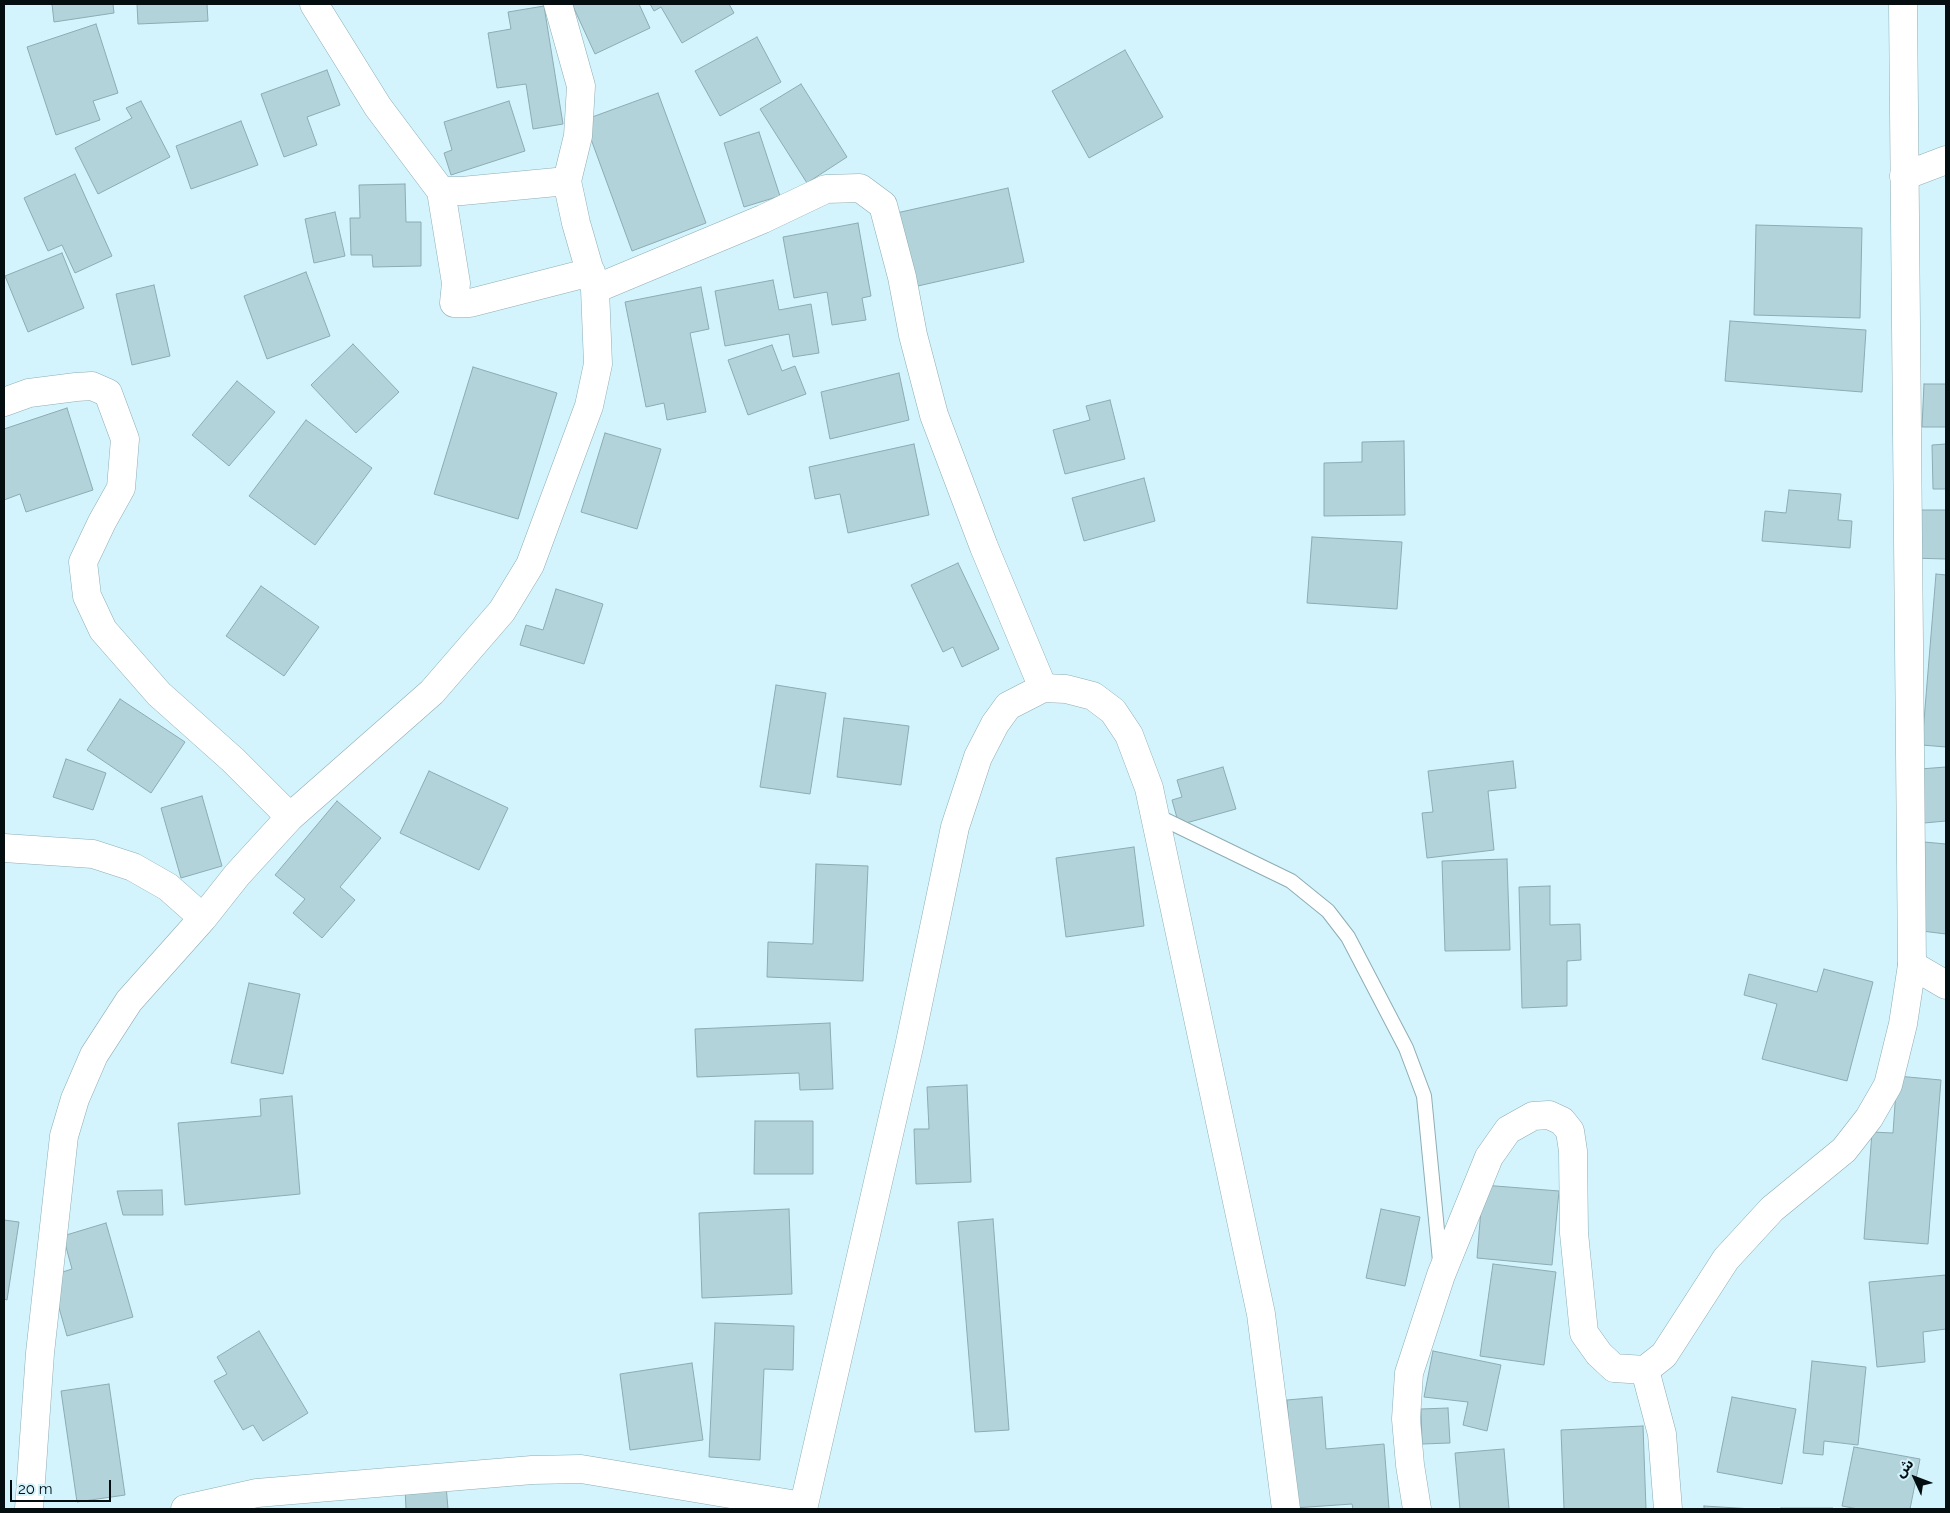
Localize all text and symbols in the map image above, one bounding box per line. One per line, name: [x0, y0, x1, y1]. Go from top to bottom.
north arrow: [1890, 1453, 1940, 1503]
text: ش: [1892, 1455, 1916, 1480]
scale bar: [12, 1470, 114, 1502]
text: 20 m: [18, 1480, 53, 1498]

